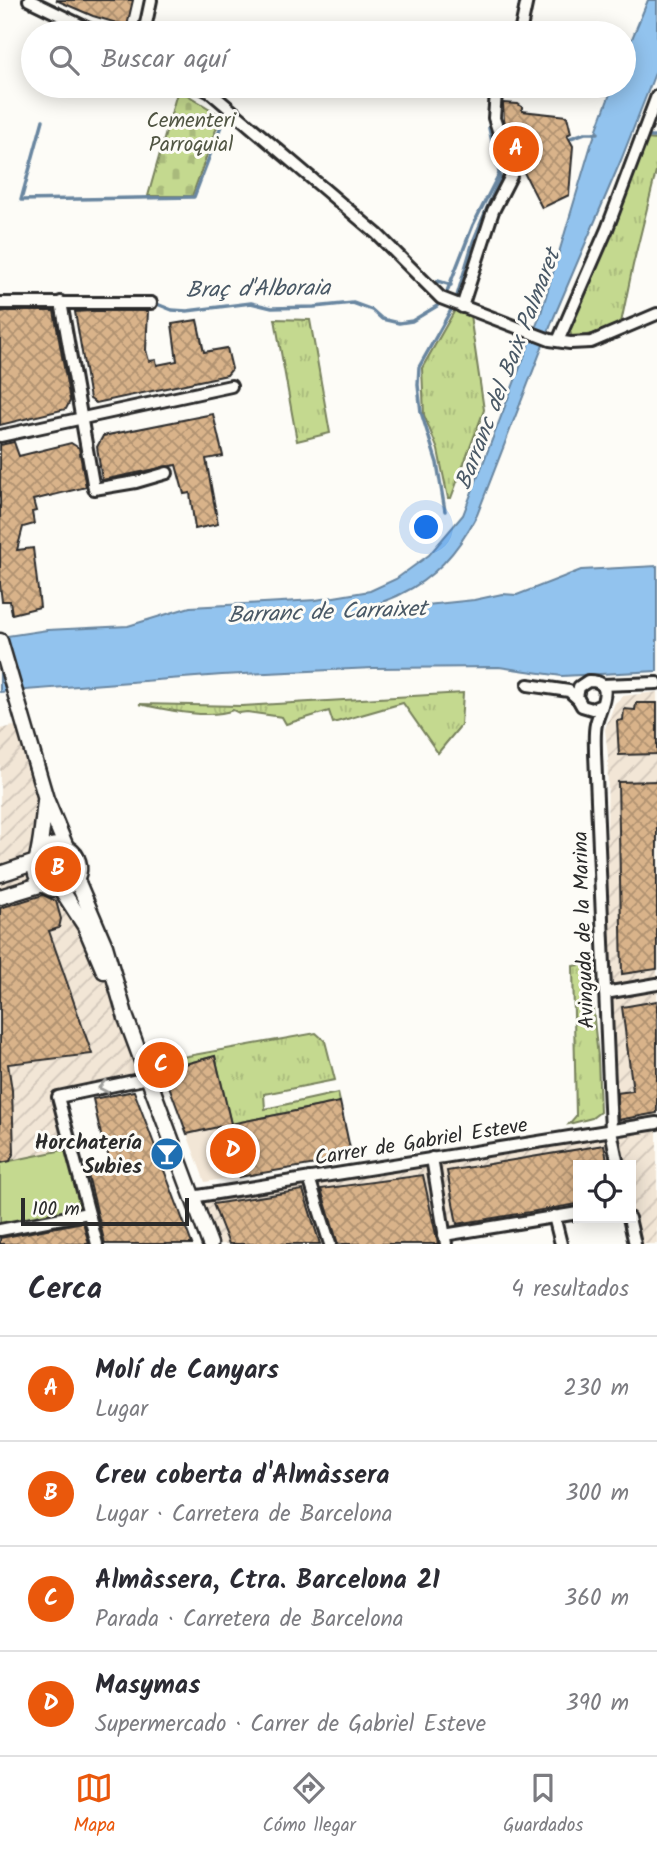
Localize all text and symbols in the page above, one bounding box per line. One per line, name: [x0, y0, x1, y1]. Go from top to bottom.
search box: [21, 21, 636, 98]
text: Buscar aquí: [101, 39, 227, 81]
icon: search: [45, 41, 83, 79]
park label: Cementeri Parroquial: [147, 105, 236, 162]
pin: A: [493, 123, 539, 175]
water label: Barranc del Baix Palmaret: [446, 241, 573, 495]
water label: Braç d'Alboraia: [186, 271, 333, 309]
your location: [409, 510, 443, 544]
water label: Barranc de Carraixet: [227, 591, 431, 634]
street label: Avinguda de la Marina: [565, 831, 604, 1029]
pin: B: [35, 843, 81, 895]
pin: C: [138, 1039, 184, 1091]
one-way arrow: [97, 1079, 109, 1094]
street label: Carrer de Gabriel Esteve: [312, 1109, 531, 1176]
pin: D: [210, 1125, 256, 1177]
place label: Horchatería Subies: [35, 1127, 142, 1184]
bar icon: Horchatería Subies: [148, 1135, 186, 1173]
map controls: [573, 1160, 636, 1223]
button: locate: [573, 1160, 636, 1223]
scale bar: [21, 1195, 189, 1227]
text: 100 m: [32, 1195, 80, 1225]
text: Cerca: [28, 1266, 102, 1314]
text: 4 resultados: [511, 1272, 629, 1308]
text: Molí de Canyars: [95, 1350, 279, 1392]
text: A: [44, 1371, 58, 1407]
text: 230 m: [563, 1371, 629, 1407]
text: Lugar: [95, 1392, 148, 1428]
text: Creu coberta d'Almàssera: [95, 1455, 390, 1497]
text: B: [44, 1476, 58, 1512]
text: 300 m: [565, 1476, 629, 1512]
text: Lugar · Carretera de Barcelona: [95, 1497, 393, 1533]
text: Almàssera, Ctra. Barcelona 21: [95, 1560, 440, 1602]
text: C: [44, 1581, 58, 1617]
text: 360 m: [564, 1581, 629, 1617]
text: Parada · Carretera de Barcelona: [95, 1602, 404, 1638]
text: Masymas: [95, 1665, 200, 1707]
text: D: [43, 1686, 59, 1722]
text: 390 m: [566, 1686, 629, 1722]
text: Supermercado · Carrer de Gabriel Esteve: [95, 1707, 486, 1743]
tab: Mapa: [74, 1769, 115, 1841]
tab: Cómo llegar: [262, 1769, 356, 1841]
tab: Guardados: [503, 1769, 583, 1841]

